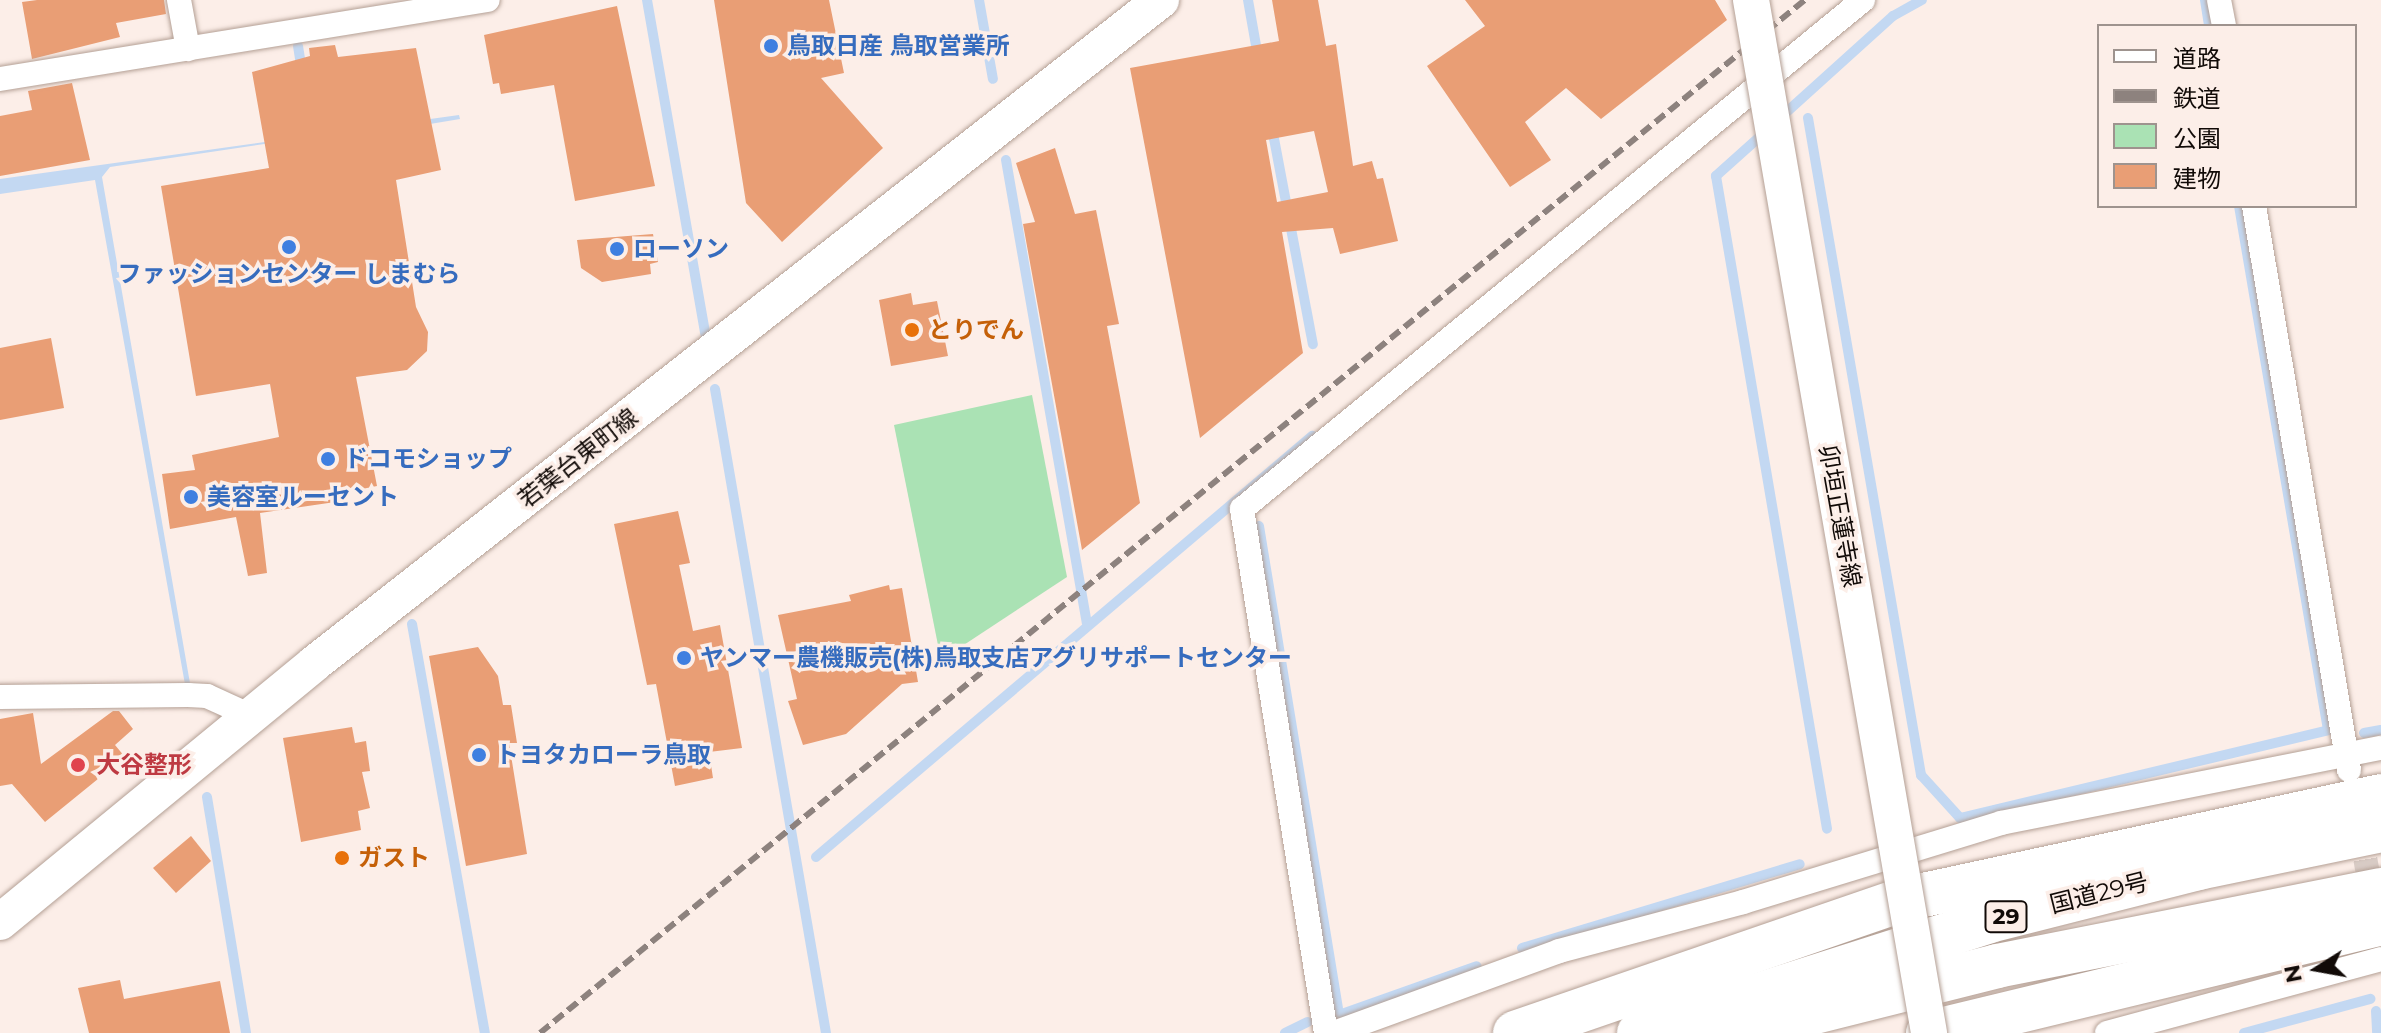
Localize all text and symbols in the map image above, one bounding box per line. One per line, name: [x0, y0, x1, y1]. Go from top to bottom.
legend: [2097, 24, 2357, 208]
place label: 鳥取日産 鳥取営業所: [787, 32, 1010, 60]
marker: 鳥取日産 鳥取営業所: [762, 37, 780, 55]
text: 道路: [2173, 44, 2221, 73]
text: 鉄道: [2173, 84, 2221, 113]
text: 公園: [2173, 124, 2221, 153]
text: 建物: [2173, 164, 2221, 193]
place label: ローソン: [633, 235, 729, 263]
marker: ファッションセンター しまむら: [280, 238, 298, 256]
marker: ローソン: [608, 240, 626, 258]
place label: ファッションセンター しまむら: [118, 260, 460, 288]
place label: とりでん: [928, 316, 1024, 344]
marker: とりでん: [903, 321, 921, 339]
street label: 若葉台東町線: [512, 402, 644, 514]
street label: 卯垣正蓮寺線: [1813, 443, 1867, 589]
place label: ドコモショップ: [344, 445, 512, 473]
marker: ドコモショップ: [319, 450, 337, 468]
place label: 美容室ルーセント: [207, 483, 399, 511]
marker: 美容室ルーセント: [182, 488, 200, 506]
place label: ヤンマー農機販売(株)鳥取支店アグリサポートセンター: [700, 644, 1293, 672]
marker: ヤンマー農機販売(株)鳥取支店アグリサポートセンター: [675, 649, 693, 667]
place label: トヨタカローラ鳥取: [495, 741, 711, 769]
marker: トヨタカローラ鳥取: [470, 746, 488, 764]
place label: 大谷整形: [96, 751, 192, 779]
marker: 大谷整形: [67, 754, 89, 776]
place label: ガスト: [358, 844, 430, 872]
marker: ガスト: [333, 849, 351, 867]
street label: 国道29号: [2047, 867, 2151, 919]
road number: 29: [1984, 899, 2028, 935]
north arrow: [2277, 929, 2357, 1009]
text: N: [2278, 962, 2308, 985]

